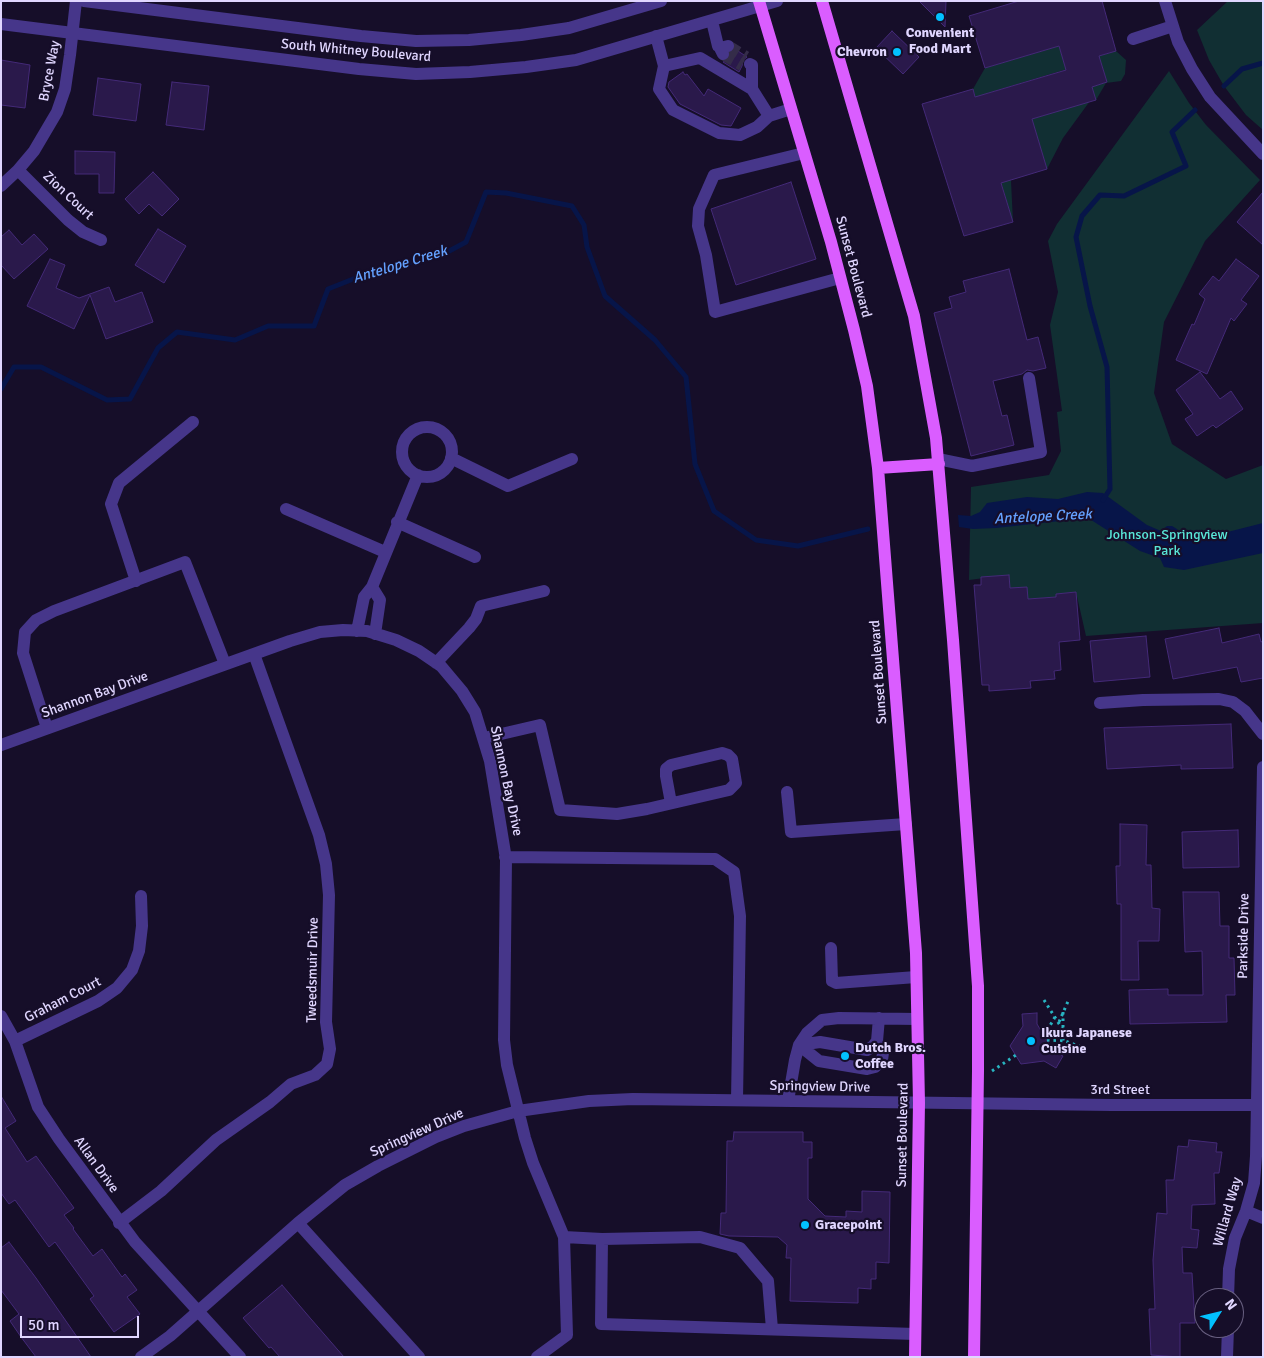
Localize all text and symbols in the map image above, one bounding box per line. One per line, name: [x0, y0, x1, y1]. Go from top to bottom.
marker: Convenient Food Mart: [934, 11, 946, 23]
place label: Convenient Food Mart: [906, 25, 974, 58]
street label: South Whitney Boulevard: [280, 36, 432, 66]
street label: Bryce Way: [36, 39, 64, 103]
place label: Chevron: [837, 44, 887, 60]
marker: Chevron: [891, 46, 903, 58]
street label: Zion Court: [39, 168, 97, 224]
street label: Sunset Boulevard: [831, 214, 875, 320]
water label: Antelope Creek: [351, 242, 449, 288]
water label: Antelope Creek: [994, 505, 1092, 529]
park label: Johnson-Springview Park: [1106, 527, 1228, 560]
street label: Sunset Boulevard: [867, 619, 891, 725]
street label: Shannon Bay Drive: [39, 668, 151, 722]
street label: Shannon Bay Drive: [486, 724, 526, 838]
street label: Parkside Drive: [1235, 893, 1253, 979]
street label: Tweedsmuir Drive: [304, 917, 322, 1023]
street label: Graham Court: [22, 974, 104, 1026]
place label: Ikura Japanese Cuisine: [1041, 1025, 1132, 1058]
marker: Ikura Japanese Cuisine: [1025, 1035, 1037, 1047]
place label: Dutch Bros. Coffee: [855, 1040, 926, 1072]
marker: Dutch Bros. Coffee: [839, 1050, 851, 1062]
street label: Springview Drive: [769, 1078, 871, 1096]
street label: 3rd Street: [1090, 1082, 1150, 1098]
street label: Sunset Boulevard: [894, 1083, 912, 1187]
street label: Springview Drive: [368, 1105, 466, 1161]
street label: Allan Drive: [70, 1134, 122, 1196]
street label: Willard Way: [1210, 1175, 1246, 1249]
place label: Gracepoint: [815, 1217, 882, 1233]
marker: Gracepoint: [799, 1219, 811, 1231]
north arrow: [1194, 1288, 1244, 1338]
text: N: [1221, 1296, 1240, 1313]
scale bar: [22, 1306, 141, 1338]
text: 50 m: [28, 1316, 59, 1334]

